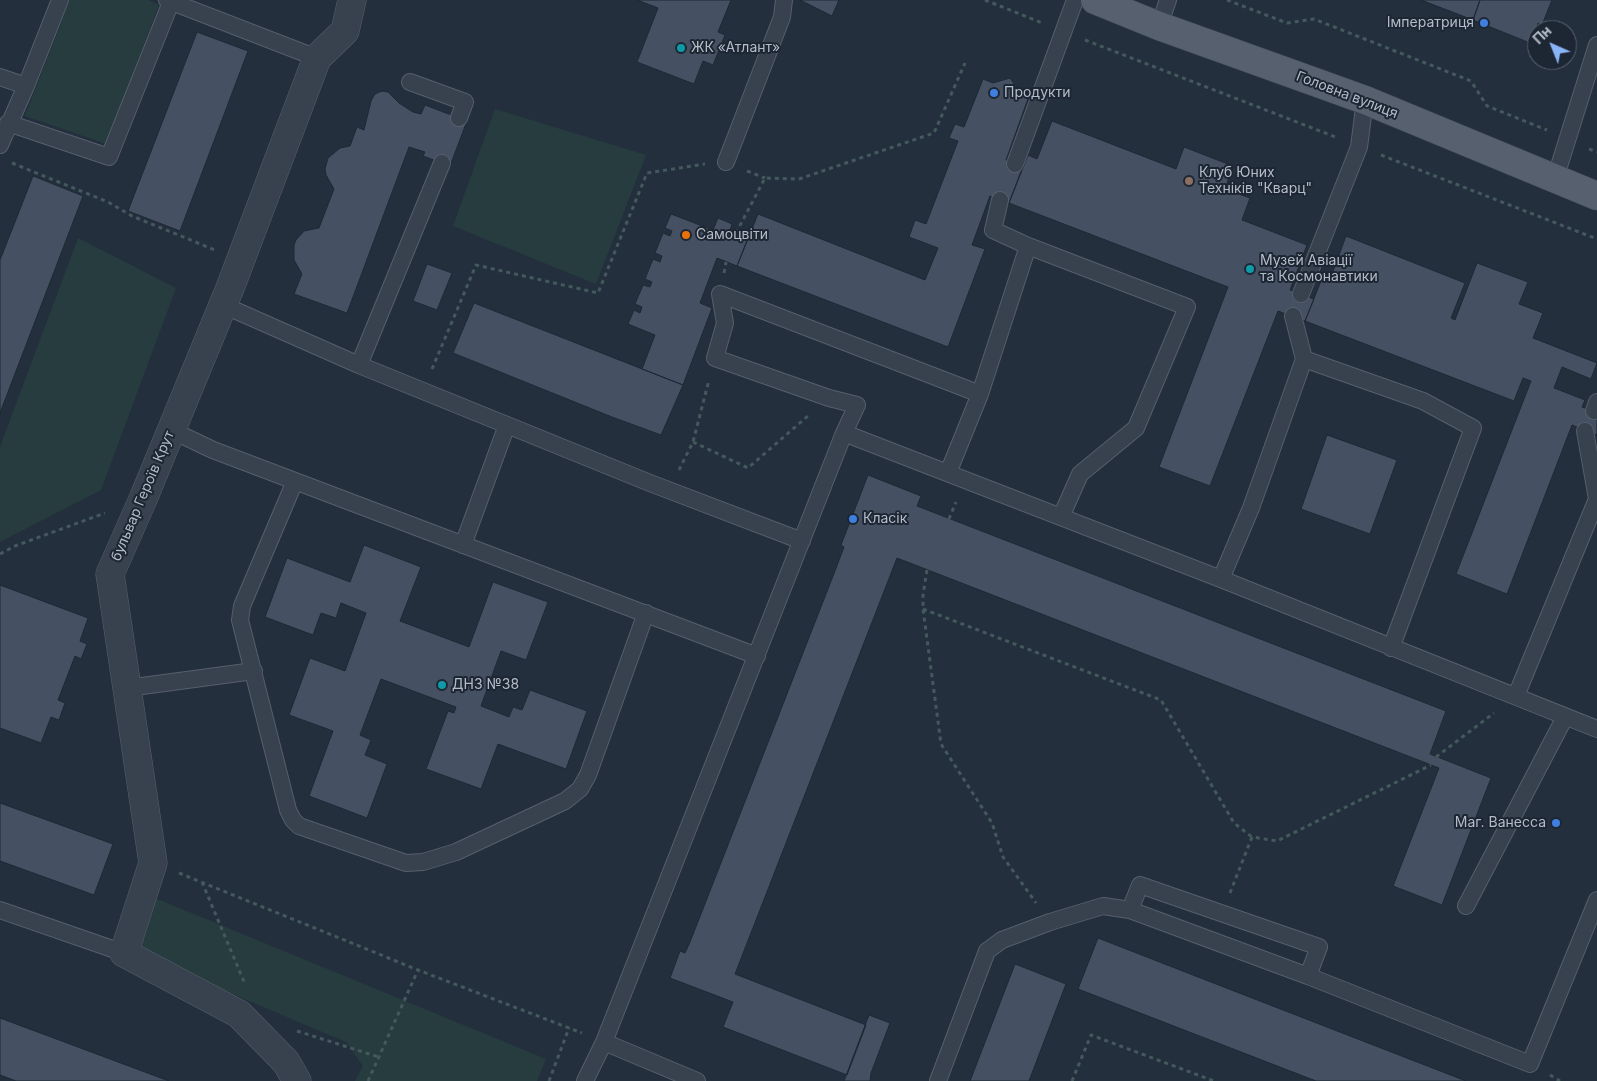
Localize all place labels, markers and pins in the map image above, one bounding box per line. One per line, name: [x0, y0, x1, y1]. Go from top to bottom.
place label: Імператриця: [1387, 15, 1474, 31]
marker: Імператриця: [1478, 17, 1490, 29]
place label: ЖК «Атлант»: [691, 40, 780, 56]
marker: ЖК «Атлант»: [675, 42, 687, 54]
place label: Продукти: [1004, 85, 1071, 101]
marker: Продукти: [988, 87, 1000, 99]
place label: Клуб Юних Техніків "Кварц": [1199, 165, 1312, 198]
marker: Клуб Юних Техніків "Кварц": [1183, 175, 1195, 187]
place label: Самоцвіти: [696, 227, 768, 243]
marker: Самоцвіти: [680, 229, 692, 241]
place label: Музей Авіації та Космонавтики: [1260, 253, 1378, 286]
marker: Музей Авіації та Космонавтики: [1244, 263, 1256, 275]
place label: Класік: [863, 511, 907, 527]
marker: Класік: [847, 513, 859, 525]
place label: ДНЗ №38: [452, 677, 519, 693]
marker: ДНЗ №38: [436, 679, 448, 691]
place label: Маг. Ванесса: [1455, 815, 1546, 831]
marker: Маг. Ванесса: [1550, 817, 1562, 829]

